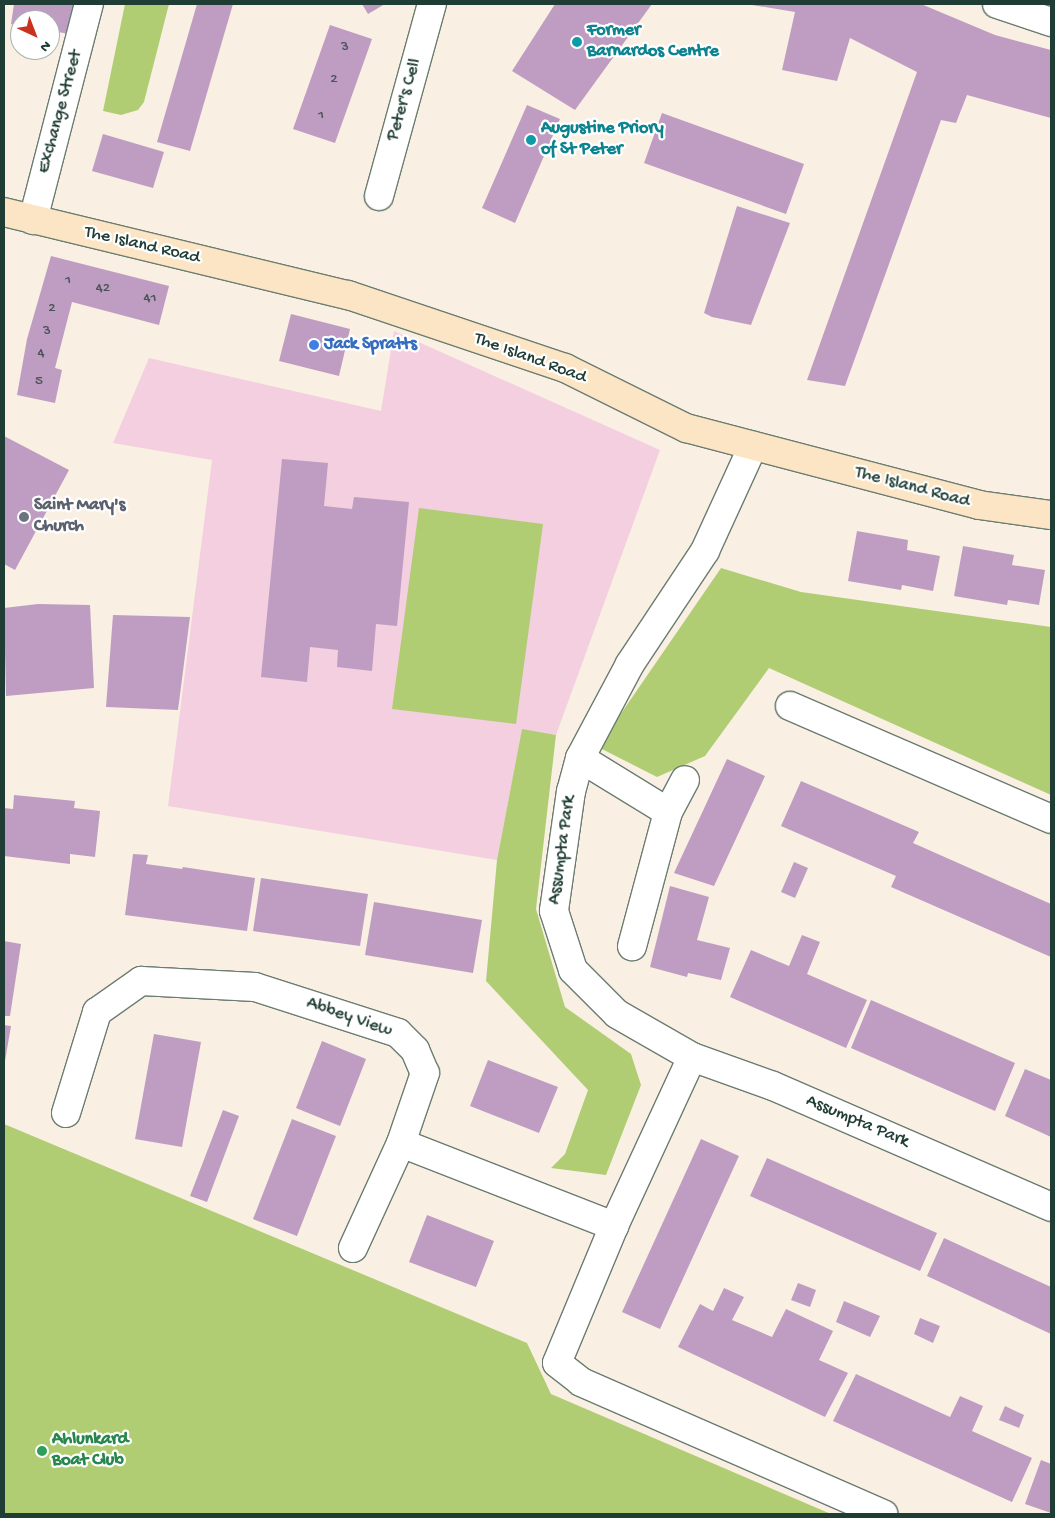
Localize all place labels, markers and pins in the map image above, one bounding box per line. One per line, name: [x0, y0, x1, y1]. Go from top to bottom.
place label: Former Barnardos Centre: [587, 21, 719, 64]
marker: Former Barnardos Centre: [571, 36, 583, 48]
place label: Augustine Priory of St Peter: [541, 119, 664, 162]
marker: Augustine Priory of St Peter: [525, 134, 537, 146]
place label: Jack Spratts: [324, 334, 417, 356]
marker: Jack Spratts: [308, 339, 320, 351]
place label: Saint Mary's Church: [34, 496, 125, 538]
marker: Saint Mary's Church: [18, 511, 30, 523]
place label: Ahlunkard Boat Club: [52, 1430, 128, 1472]
marker: Ahlunkard Boat Club: [36, 1445, 48, 1457]

